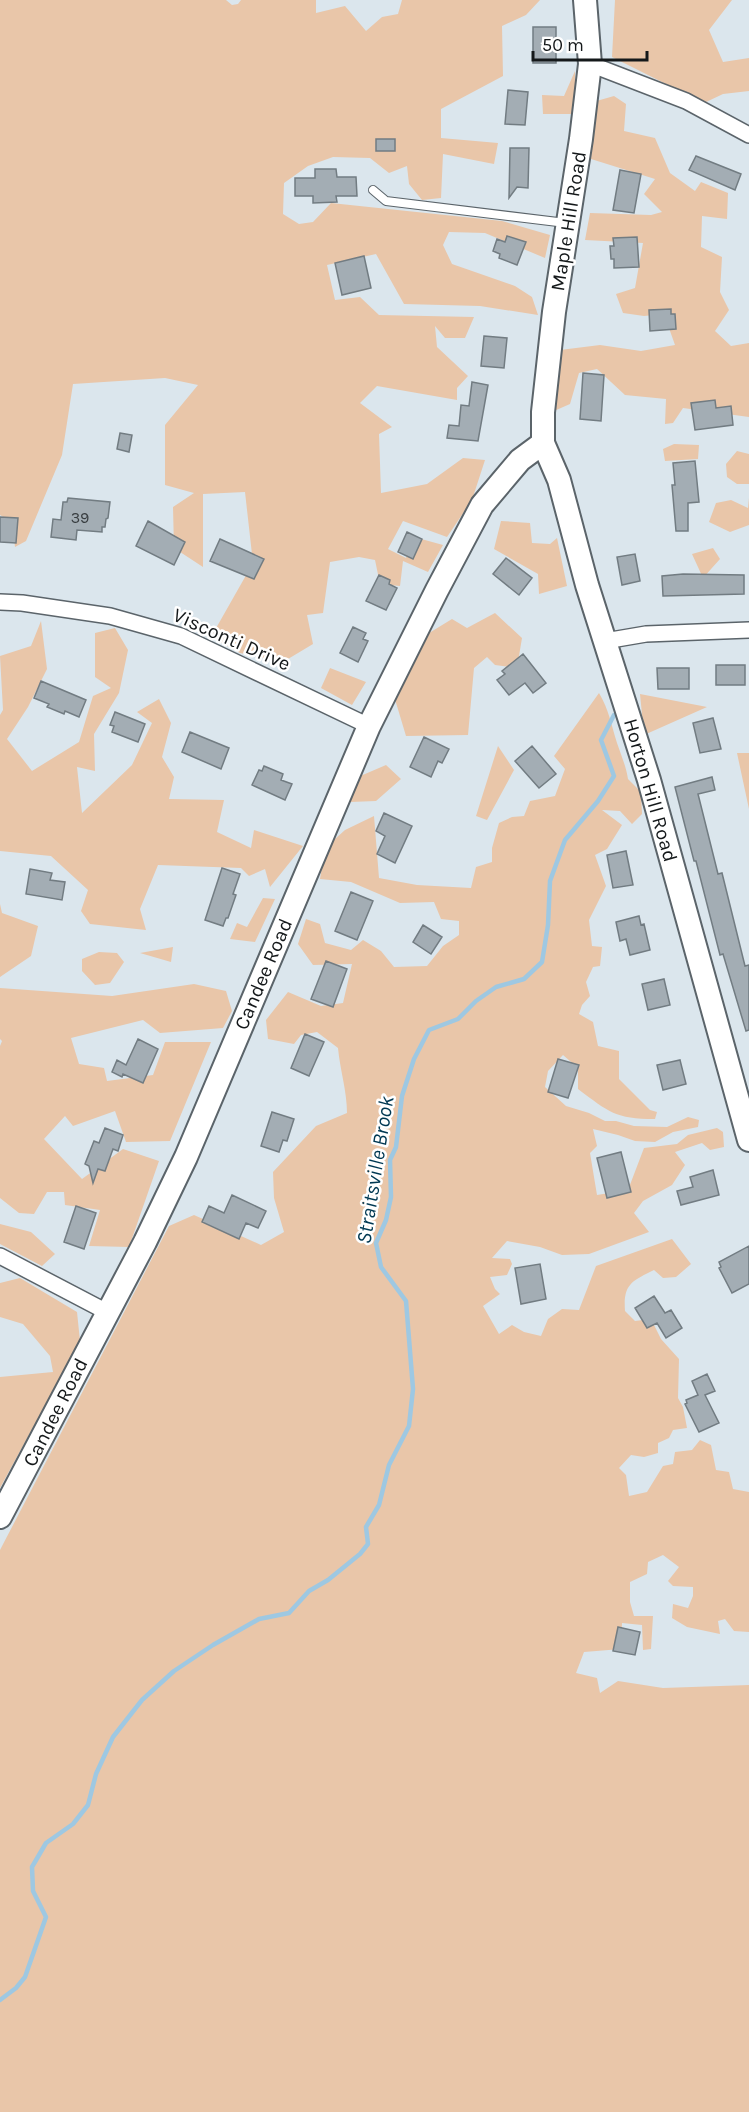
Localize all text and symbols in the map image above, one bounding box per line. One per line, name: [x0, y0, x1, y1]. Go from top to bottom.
scale bar: [533, 24, 647, 62]
text: 50 m: [542, 34, 584, 56]
street label: Maple Hill Road: [546, 149, 591, 293]
house number: 39: [71, 508, 89, 527]
street label: Visconti Drive: [170, 603, 294, 676]
street label: Horton Hill Road: [619, 716, 682, 865]
street label: Candee Road: [230, 915, 297, 1033]
water label: Straitsville Brook: [351, 1094, 399, 1246]
street label: Candee Road: [18, 1354, 93, 1470]

